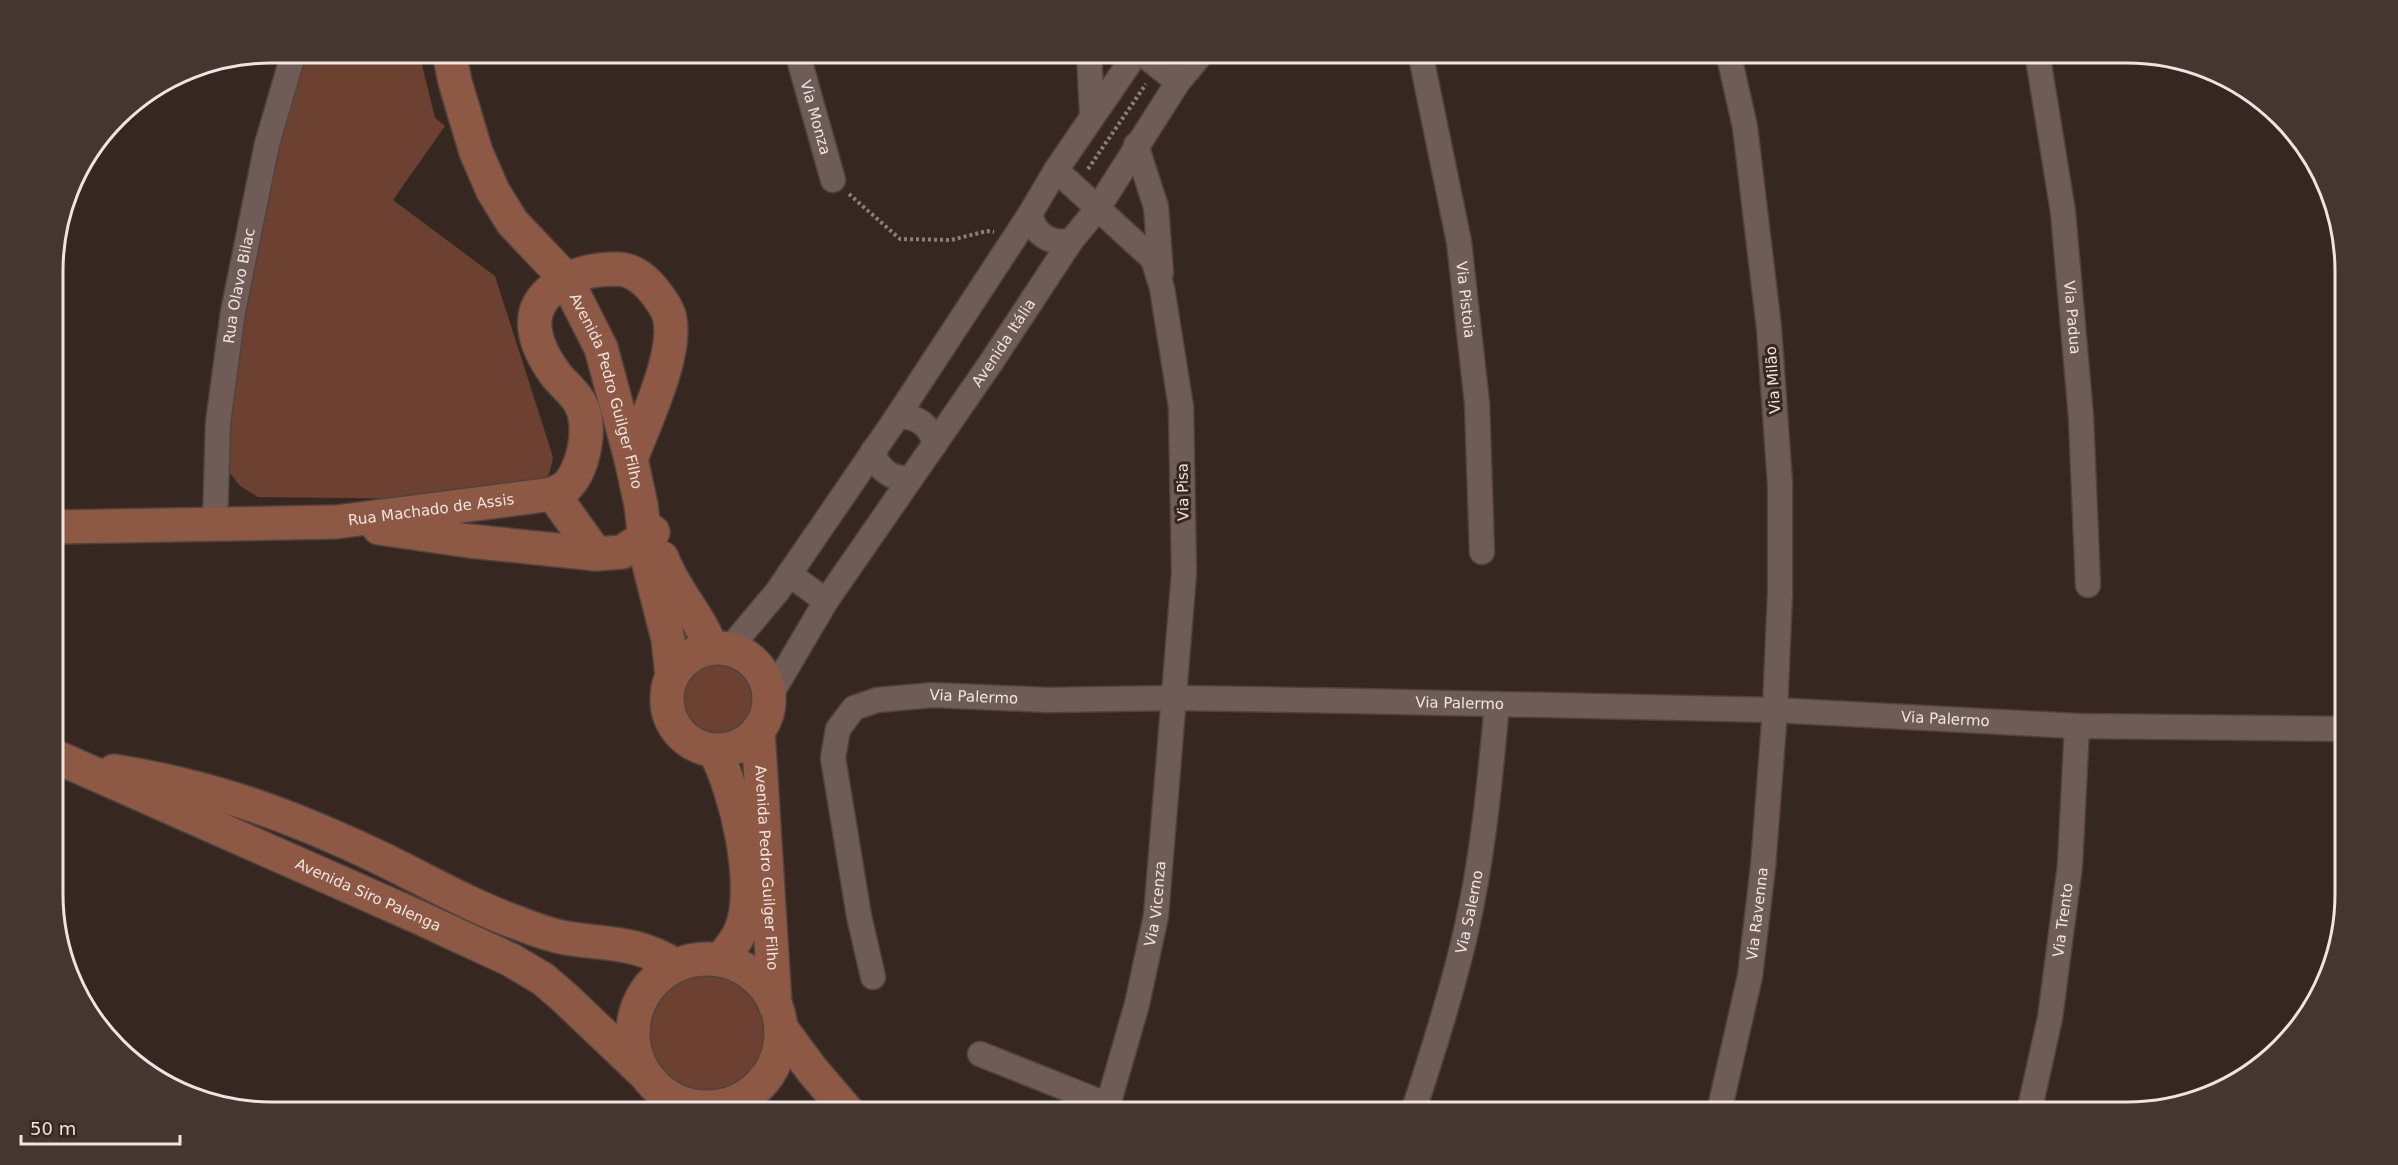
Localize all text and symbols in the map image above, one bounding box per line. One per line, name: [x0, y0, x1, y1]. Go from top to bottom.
street label: Via Monza: [796, 78, 834, 157]
street label: Rua Olavo Bilac: [220, 226, 259, 345]
street label: Via Pistoia: [1452, 260, 1479, 339]
street label: Via Padua: [2060, 280, 2084, 355]
street label: Avenida Pedro Guilger Filho: [566, 290, 646, 491]
street label: Avenida Itália: [968, 295, 1039, 390]
street label: Via Milão: [1762, 346, 1784, 414]
street label: Via Pisa: [1173, 463, 1193, 521]
street label: Rua Machado de Assis: [347, 490, 515, 529]
street label: Via Palermo: [929, 686, 1019, 708]
street label: Via Palermo: [1415, 693, 1504, 713]
street label: Via Palermo: [1901, 708, 1990, 730]
street label: Avenida Pedro Guilger Filho: [751, 765, 782, 971]
street label: Avenida Siro Palenga: [293, 855, 444, 935]
street label: Via Vicenza: [1141, 860, 1169, 948]
street label: Via Ravenna: [1743, 866, 1772, 962]
street label: Via Salerno: [1452, 869, 1487, 956]
street label: Via Trento: [2049, 882, 2077, 958]
scale bar: [21, 1108, 180, 1146]
text: 50 m: [30, 1118, 76, 1139]

